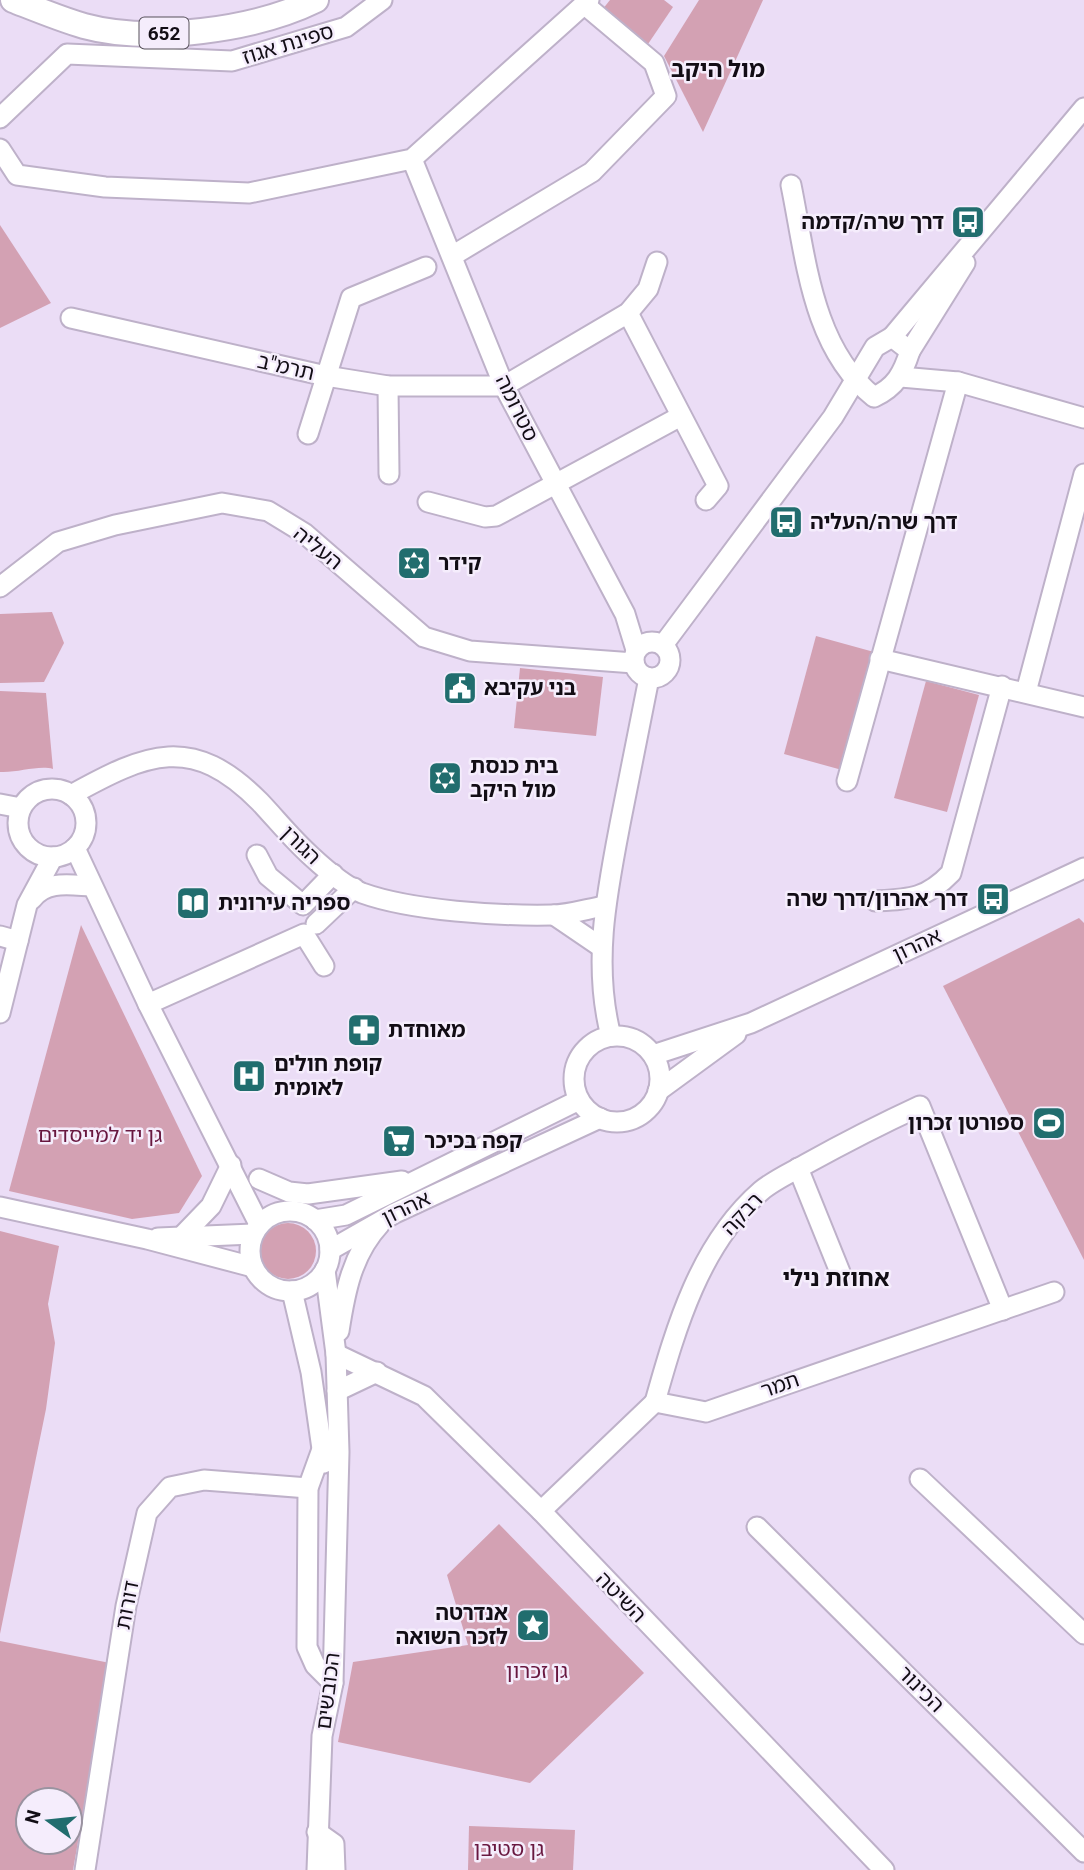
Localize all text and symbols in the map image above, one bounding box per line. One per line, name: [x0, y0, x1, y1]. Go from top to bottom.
road number: 652: [140, 18, 188, 48]
street label: ספינת אגוז: [240, 19, 336, 69]
district label: מול היקב: [671, 56, 765, 83]
bus stop icon: דרך שרה/קדמה: [949, 203, 987, 241]
place label: דרך שרה/קדמה: [801, 210, 944, 234]
street label: תרמ"ב: [255, 349, 317, 385]
street label: סטרומה: [491, 371, 543, 445]
bus stop icon: דרך שרה/העליה: [767, 503, 805, 541]
place label: דרך שרה/העליה: [810, 510, 958, 534]
street label: העליה: [289, 521, 347, 575]
synagogue icon: קידר: [395, 544, 433, 582]
place label: קידר: [438, 551, 482, 575]
public building icon: בני עקיבא: [441, 669, 479, 707]
place label: בני עקיבא: [484, 676, 576, 700]
place label: בית כנסת מול היקב: [470, 754, 558, 802]
synagogue icon: בית כנסת מול היקב: [426, 759, 464, 797]
street label: הגורן: [276, 821, 326, 869]
bus stop icon: דרך אהרון/דרך שרה: [974, 880, 1012, 918]
library icon: ספריה עירונית: [174, 884, 212, 922]
place label: דרך אהרון/דרך שרה: [786, 887, 968, 911]
place label: ספריה עירונית: [218, 891, 350, 915]
street label: אהרון: [889, 923, 945, 967]
pharmacy icon: מאוחדת: [345, 1011, 383, 1049]
place label: מאוחדת: [388, 1018, 466, 1042]
place label: קופת חולים לאומית: [274, 1052, 383, 1100]
hospital icon: קופת חולים לאומית: [230, 1057, 268, 1095]
sports icon: ספורטן זכרון: [1030, 1104, 1068, 1142]
place label: ספורטן זכרון: [908, 1111, 1024, 1135]
supermarket icon: קפה בכיכר: [380, 1122, 418, 1160]
park label: גן יד למייסדים: [38, 1123, 162, 1147]
place label: קפה בכיכר: [424, 1129, 523, 1153]
street label: אהרון: [378, 1186, 434, 1230]
street label: רבקה: [717, 1188, 767, 1240]
district label: אחוזת נילי: [783, 1265, 889, 1292]
street label: תמר: [758, 1367, 802, 1403]
street label: השיטה: [591, 1567, 651, 1627]
street label: דורות: [111, 1579, 143, 1631]
place label: אנדרטה לזכר השואה: [395, 1601, 508, 1649]
place icon: אנדרטה לזכר השואה: [514, 1606, 552, 1644]
street label: הכובשים: [311, 1651, 345, 1731]
park label: גן זכרון: [506, 1659, 568, 1683]
street label: הכינור: [893, 1661, 949, 1717]
north arrow: [14, 1786, 84, 1856]
text: N: [20, 1807, 46, 1826]
park label: גן סטיבן: [474, 1837, 544, 1861]

